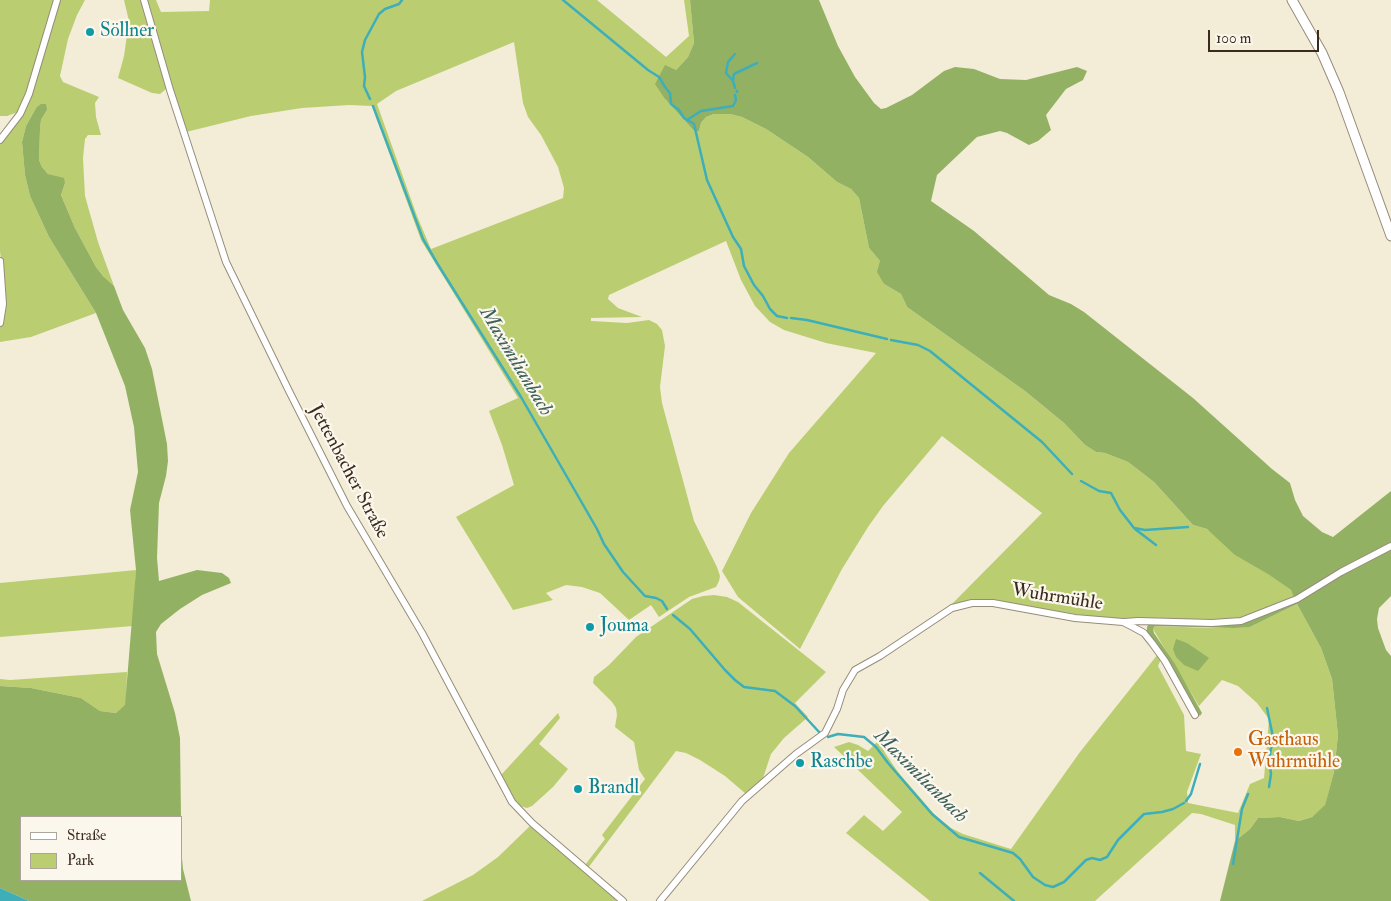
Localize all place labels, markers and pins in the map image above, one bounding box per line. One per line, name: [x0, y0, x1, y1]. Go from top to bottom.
place label: Söllner: [100, 21, 154, 43]
marker: Söllner: [84, 26, 96, 38]
place label: Jouma: [600, 616, 649, 638]
marker: Jouma: [584, 621, 596, 633]
place label: Gasthaus Wuhrmühle: [1248, 730, 1340, 774]
marker: Gasthaus Wuhrmühle: [1232, 746, 1244, 758]
place label: Raschbe: [810, 752, 873, 774]
marker: Raschbe: [794, 757, 806, 769]
place label: Brandl: [588, 778, 639, 800]
marker: Brandl: [572, 783, 584, 795]

